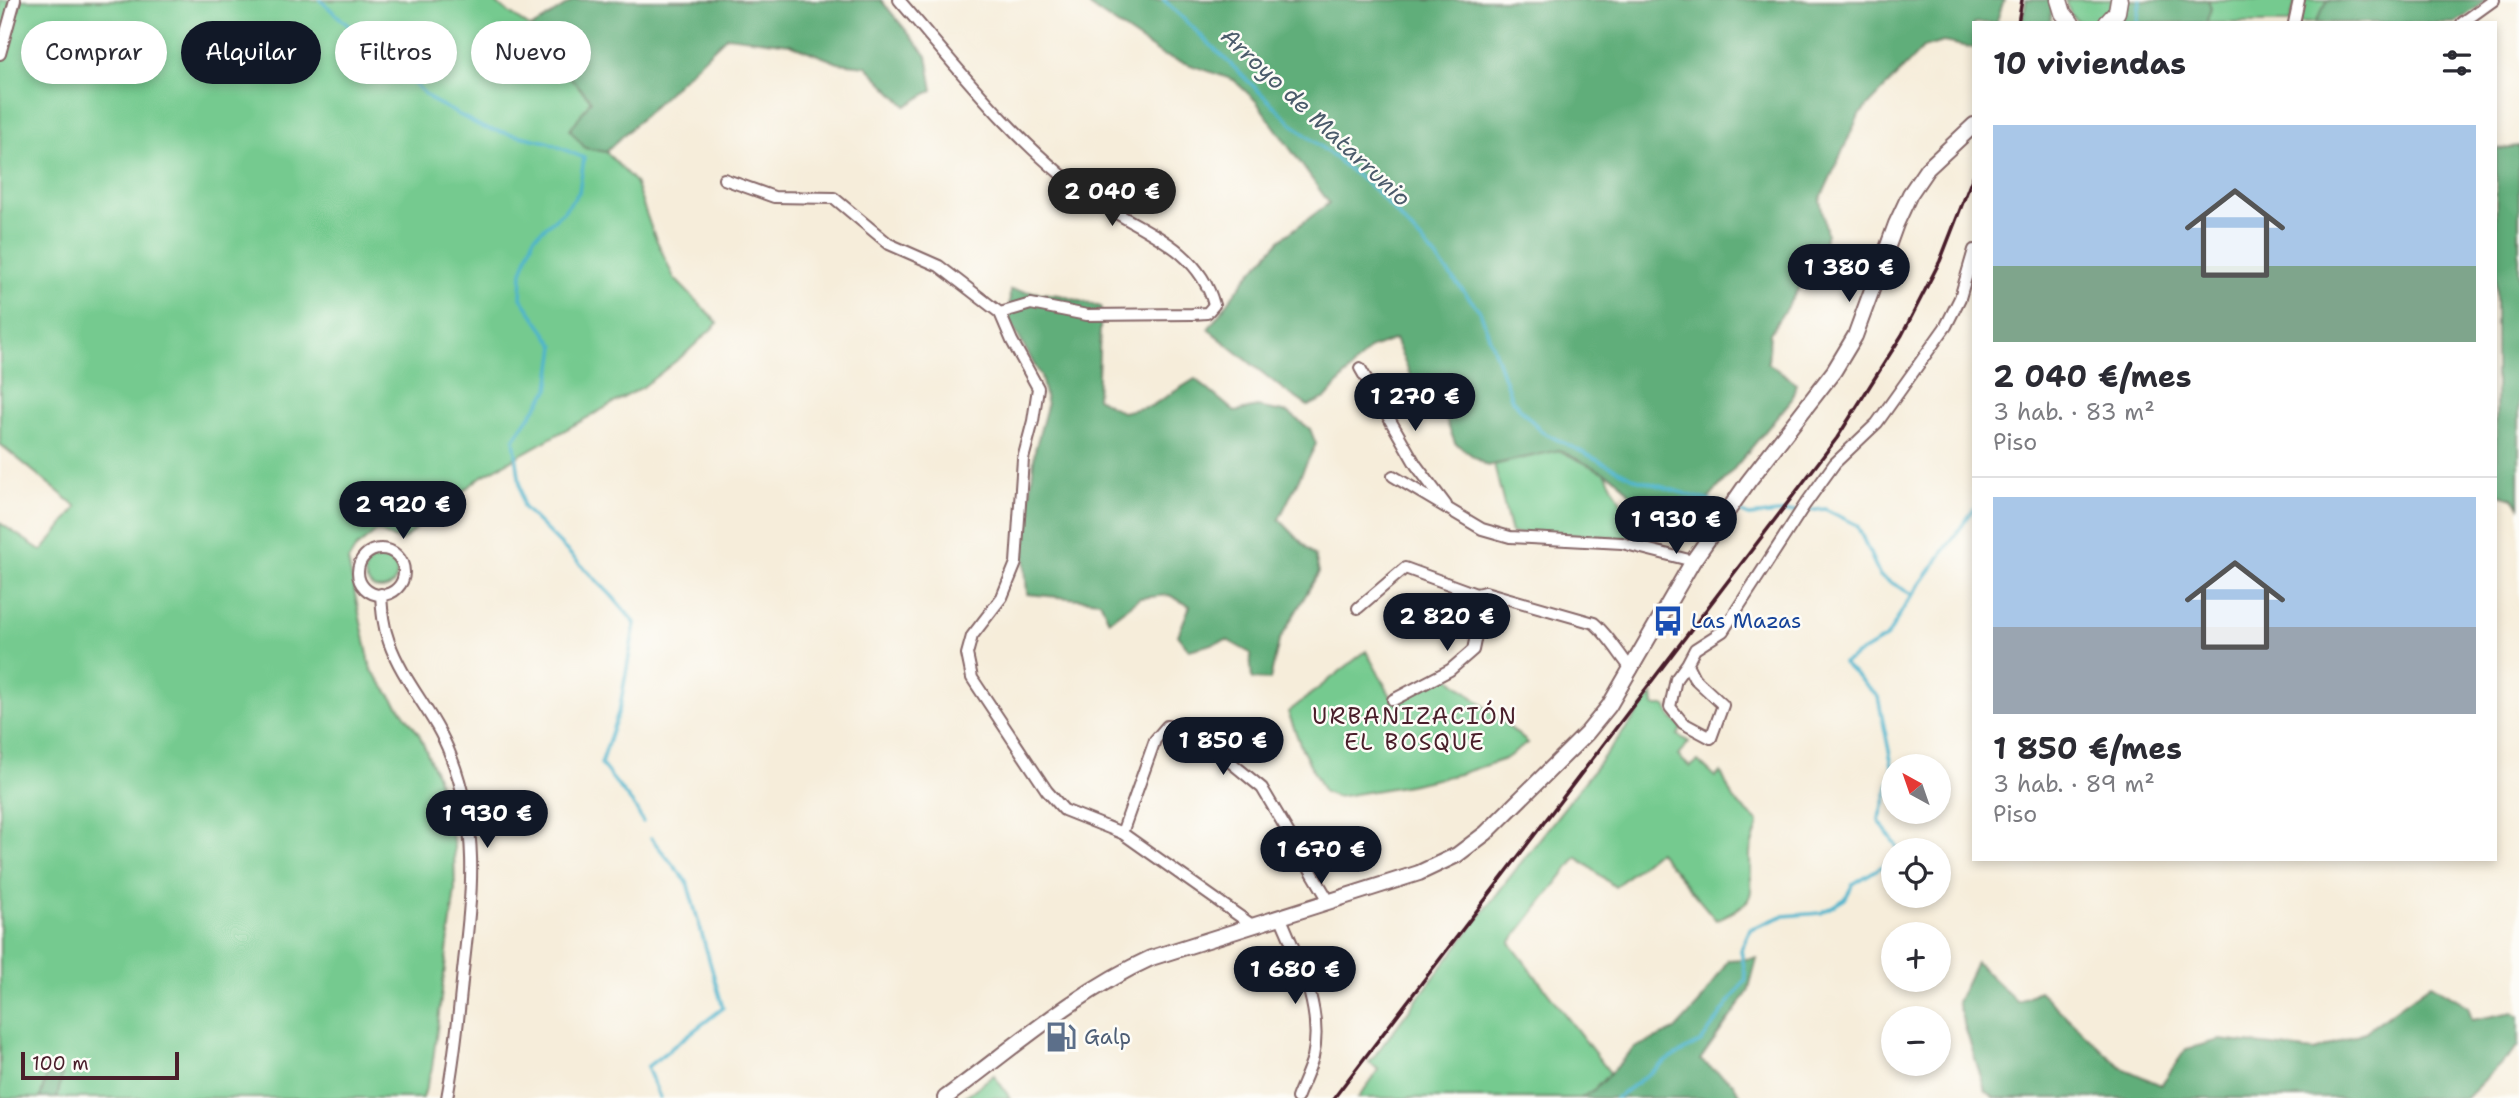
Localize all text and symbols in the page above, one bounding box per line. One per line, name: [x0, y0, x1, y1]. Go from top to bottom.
chip: Comprar: [21, 21, 167, 84]
chip: Alquilar: [181, 21, 321, 84]
chip: Filtros: [335, 21, 457, 84]
chip: Nuevo: [471, 21, 591, 84]
water label: Arroyo de Matarrunio: [1215, 21, 1417, 213]
text: 10 viviendas: [1993, 43, 2186, 84]
icon: filters: [2438, 44, 2476, 82]
pin: 2 040 €: [1047, 168, 1177, 228]
icon: home: [2172, 170, 2298, 296]
text: 2 040 €: [1064, 176, 1160, 206]
pin: 1 380 €: [1784, 244, 1914, 304]
text: 1 380 €: [1804, 252, 1894, 282]
text: 2 040 €/mes: [1993, 356, 2192, 397]
pin: 1 270 €: [1350, 374, 1480, 433]
text: 1 270 €: [1370, 381, 1460, 411]
text: 3 hab. · 83 m²: [1993, 397, 2155, 427]
text: Piso: [1993, 427, 2037, 457]
pin: 2 920 €: [338, 482, 468, 541]
text: 2 920 €: [355, 489, 451, 519]
pin: 1 930 €: [1611, 496, 1741, 556]
text: 1 930 €: [1631, 504, 1721, 534]
icon: home: [2172, 542, 2298, 668]
pin: 2 820 €: [1382, 594, 1512, 653]
text: 2 820 €: [1399, 601, 1495, 631]
bus stop icon: Las Mazas: [1651, 604, 1685, 638]
place label: Las Mazas: [1691, 607, 1801, 635]
district label: URBANIZACIÓN EL BOSQUE: [1312, 700, 1518, 757]
pin: 1 850 €: [1158, 718, 1288, 777]
text: 1 850 €: [1179, 725, 1267, 755]
text: 1 850 €/mes: [1993, 728, 2182, 769]
north arrow: [1881, 754, 1951, 824]
map controls: [1881, 754, 1951, 1076]
text: 3 hab. · 89 m²: [1993, 769, 2155, 799]
pin: 1 930 €: [422, 790, 552, 850]
text: 1 930 €: [442, 798, 532, 828]
text: Piso: [1993, 799, 2037, 829]
pin: 1 670 €: [1256, 826, 1386, 886]
text: 1 670 €: [1276, 834, 1366, 864]
button: locate: [1881, 838, 1951, 908]
button: +: [1881, 922, 1951, 992]
pin: 1 680 €: [1230, 946, 1360, 1006]
text: 1 680 €: [1250, 954, 1340, 984]
button: −: [1881, 1006, 1951, 1076]
fuel station icon: Galp: [1044, 1020, 1078, 1054]
place label: Galp: [1084, 1023, 1131, 1051]
scale bar: [21, 1049, 178, 1081]
text: 100 m: [32, 1051, 89, 1076]

